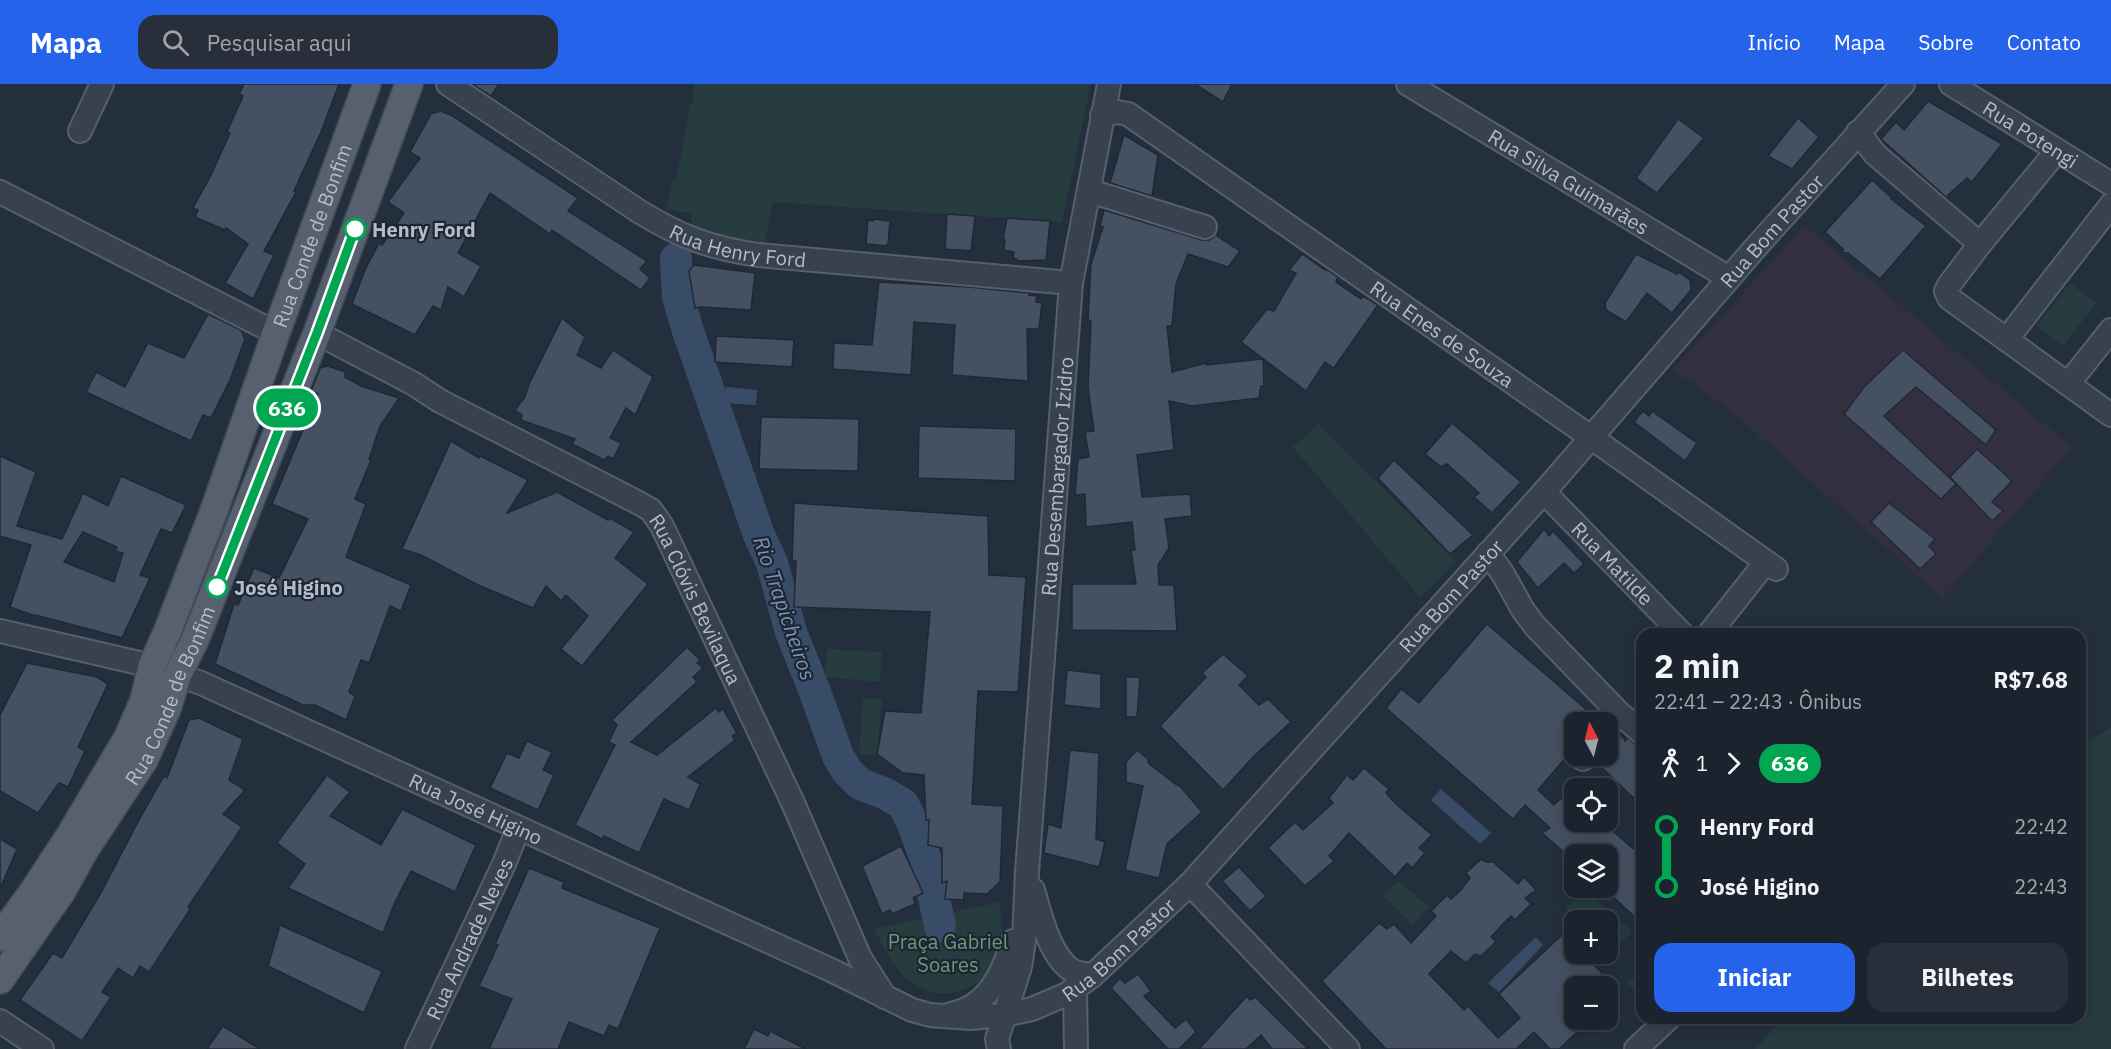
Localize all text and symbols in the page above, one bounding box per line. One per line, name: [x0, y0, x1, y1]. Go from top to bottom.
search box: [138, 15, 558, 69]
text: Mapa: [30, 24, 102, 61]
icon: search: [159, 26, 192, 59]
text: Pesquisar aqui: [207, 28, 352, 57]
text: Início: [1748, 28, 1801, 56]
text: Mapa: [1834, 28, 1885, 56]
text: Sobre: [1918, 28, 1974, 56]
text: Contato: [2007, 28, 2081, 56]
street label: Rua Potengi: [1978, 94, 2083, 174]
street label: Rua Silva Guimarães: [1483, 122, 1654, 240]
street label: Rua Conde de Bonfim: [266, 140, 358, 331]
street label: Rua Bom Pastor: [1713, 168, 1829, 293]
place label: Henry Ford: [372, 216, 476, 243]
street label: Rua Henry Ford: [666, 217, 807, 273]
marker: Henry Ford: [344, 218, 366, 240]
street label: Rua Enes de Souza: [1365, 274, 1520, 393]
street label: Rua Desembargador Izidro: [1034, 356, 1079, 597]
line badge: 636: [252, 388, 322, 428]
text: 636: [268, 394, 306, 422]
street label: Rua Clóvis Bevilaqua: [644, 508, 749, 689]
street label: Rua Matilde: [1566, 515, 1660, 611]
water label: Rio Trapicheiros: [747, 532, 823, 684]
street label: Rua Bom Pastor: [1392, 533, 1509, 658]
place label: José Higino: [234, 574, 343, 601]
marker: José Higino: [206, 576, 228, 598]
street label: Rua Conde de Bonfim: [118, 601, 221, 790]
text: 2 min: [1654, 644, 1740, 687]
text: R$7.68: [1994, 665, 2068, 694]
text: 22:41 – 22:43 · Ônibus: [1654, 688, 1862, 715]
north arrow: [1564, 712, 1618, 766]
map controls: [1564, 712, 1618, 1030]
icon: walk: [1654, 747, 1687, 780]
icon: forward: [1717, 747, 1750, 780]
text: 636: [1771, 749, 1809, 777]
text: 1: [1696, 750, 1708, 777]
street label: Rua José Higino: [405, 766, 547, 850]
button: locate: [1564, 778, 1618, 832]
text: Henry Ford: [1700, 812, 1814, 841]
text: 22:42: [2014, 813, 2068, 840]
button: layers: [1564, 844, 1618, 898]
street label: Rua Andrade Neves: [419, 854, 519, 1024]
text: José Higino: [1700, 872, 1820, 901]
text: 22:43: [2014, 873, 2068, 900]
street label: Rua Bom Pastor: [1056, 892, 1181, 1007]
button: +: [1564, 910, 1618, 964]
park label: Praça Gabriel Soares: [888, 928, 1008, 978]
button: Iniciar: [1654, 943, 1855, 1012]
button: Bilhetes: [1867, 943, 2068, 1012]
button: −: [1564, 976, 1618, 1030]

